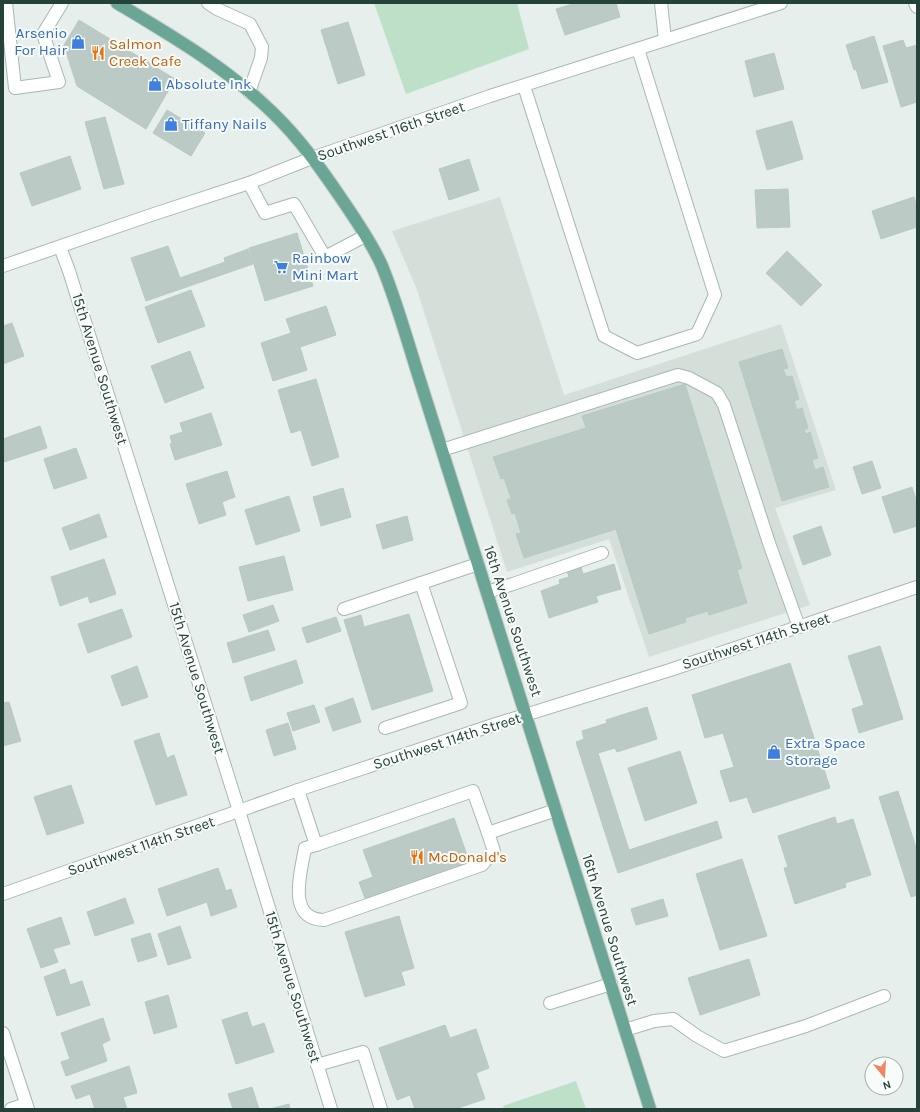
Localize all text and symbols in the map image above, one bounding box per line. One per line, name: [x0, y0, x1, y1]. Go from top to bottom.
place label: Arsenio For Hair: [14, 24, 68, 59]
shop icon: Arsenio For Hair: [70, 34, 86, 50]
place label: Salmon Creek Cafe: [109, 35, 181, 70]
restaurant icon: Salmon Creek Cafe: [90, 45, 106, 61]
place label: Absolute Ink: [166, 75, 251, 93]
shop icon: Absolute Ink: [147, 76, 163, 92]
street label: Southwest 116th Street: [315, 97, 467, 165]
place label: Tiffany Nails: [182, 115, 267, 133]
shop icon: Tiffany Nails: [163, 116, 179, 132]
place label: Rainbow Mini Mart: [292, 249, 359, 284]
supermarket icon: Rainbow Mini Mart: [273, 259, 289, 275]
street label: 15th Avenue Southwest: [68, 291, 132, 447]
street label: 16th Avenue Southwest: [480, 543, 546, 699]
street label: 15th Avenue Southwest: [165, 600, 229, 756]
street label: Southwest 114th Street: [680, 608, 833, 673]
street label: Southwest 114th Street: [371, 708, 524, 773]
place label: Extra Space Storage: [785, 734, 866, 769]
shop icon: Extra Space Storage: [766, 744, 782, 760]
street label: Southwest 114th Street: [65, 812, 217, 880]
place label: McDonald's: [428, 848, 507, 866]
restaurant icon: McDonald's: [409, 849, 425, 865]
street label: 16th Avenue Southwest: [578, 852, 642, 1008]
street label: 15th Avenue Southwest: [261, 909, 325, 1065]
north arrow: [864, 1056, 904, 1096]
text: N: [881, 1078, 893, 1092]

